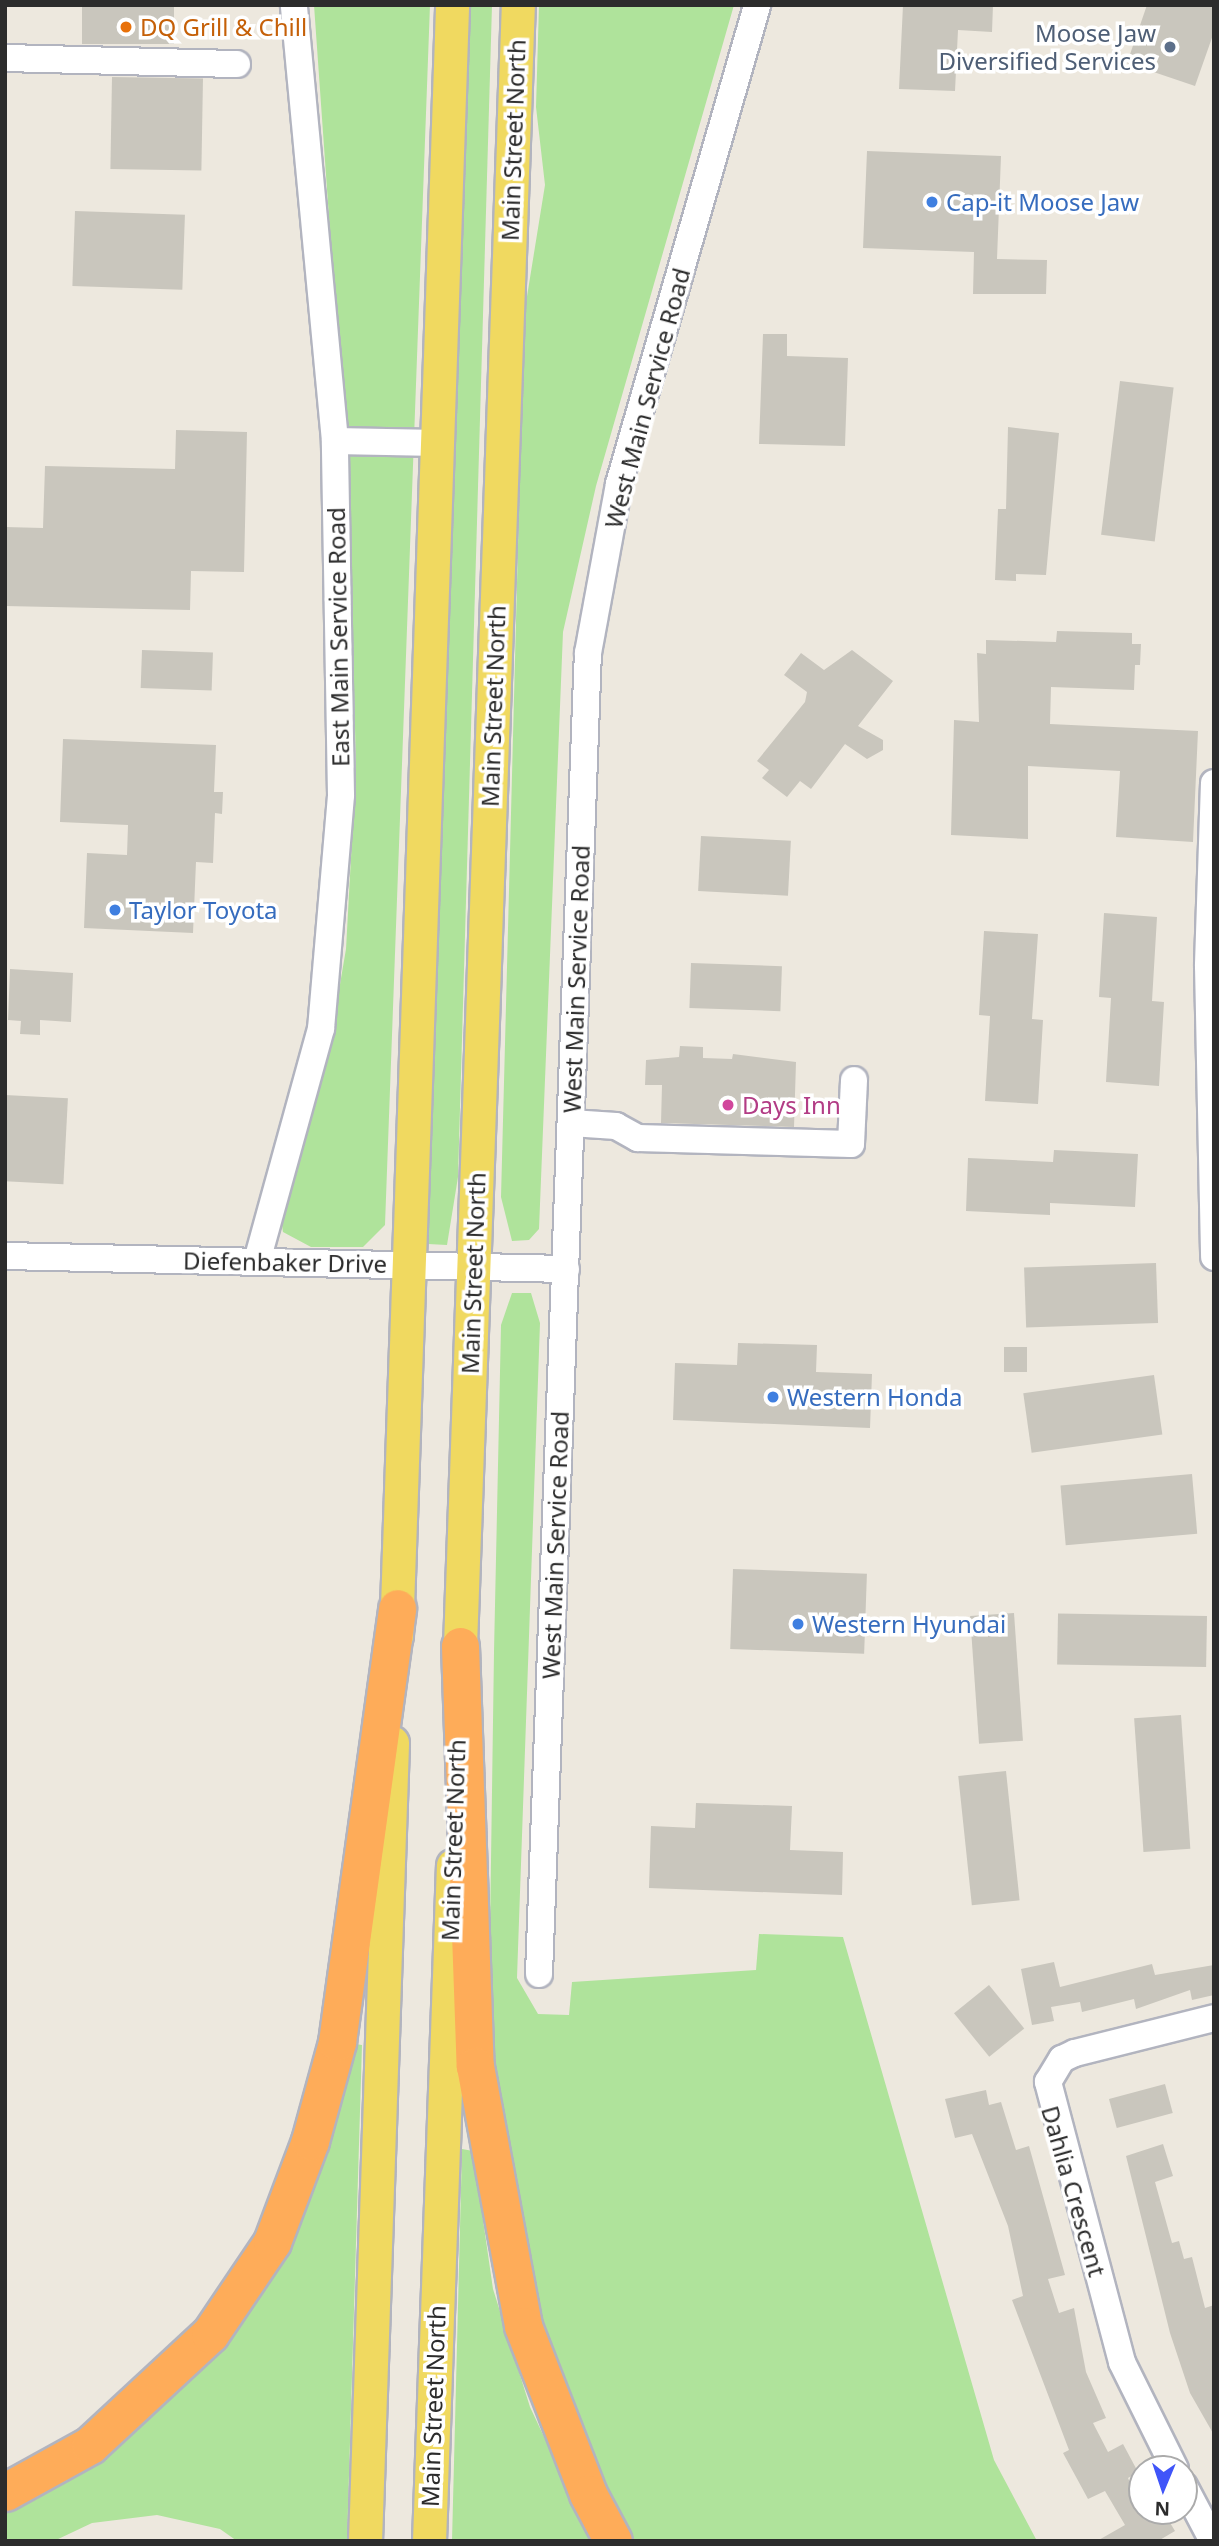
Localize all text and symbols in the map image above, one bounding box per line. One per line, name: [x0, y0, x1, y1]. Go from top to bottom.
place label: DQ Grill & Chill: [140, 13, 307, 41]
marker: DQ Grill & Chill: [118, 19, 134, 35]
place label: Moose Jaw Diversified Services: [938, 19, 1156, 75]
street label: Main Street North: [495, 39, 531, 241]
marker: Moose Jaw Diversified Services: [1162, 39, 1178, 55]
place label: Cap-it Moose Jaw: [946, 188, 1139, 216]
marker: Cap-it Moose Jaw: [924, 194, 940, 210]
street label: West Main Service Road: [598, 265, 696, 531]
street label: East Main Service Road: [321, 507, 355, 767]
street label: Main Street North: [475, 605, 511, 807]
street label: West Main Service Road: [557, 844, 595, 1114]
place label: Taylor Toyota: [129, 896, 278, 924]
marker: Taylor Toyota: [107, 902, 123, 918]
place label: Days Inn: [742, 1091, 841, 1119]
marker: Days Inn: [720, 1097, 736, 1113]
street label: Main Street North: [455, 1172, 491, 1374]
street label: Diefenbaker Drive: [183, 1246, 387, 1278]
place label: Western Honda: [787, 1383, 962, 1411]
marker: Western Honda: [765, 1389, 781, 1405]
street label: West Main Service Road: [536, 1410, 574, 1680]
place label: Western Hyundai: [812, 1610, 1006, 1638]
marker: Western Hyundai: [790, 1616, 806, 1632]
street label: Main Street North: [435, 1739, 471, 1941]
street label: Dahlia Crescent: [1036, 2102, 1112, 2280]
street label: Main Street North: [415, 2305, 451, 2507]
north arrow: [1128, 2455, 1198, 2525]
text: N: [1154, 2496, 1171, 2522]

